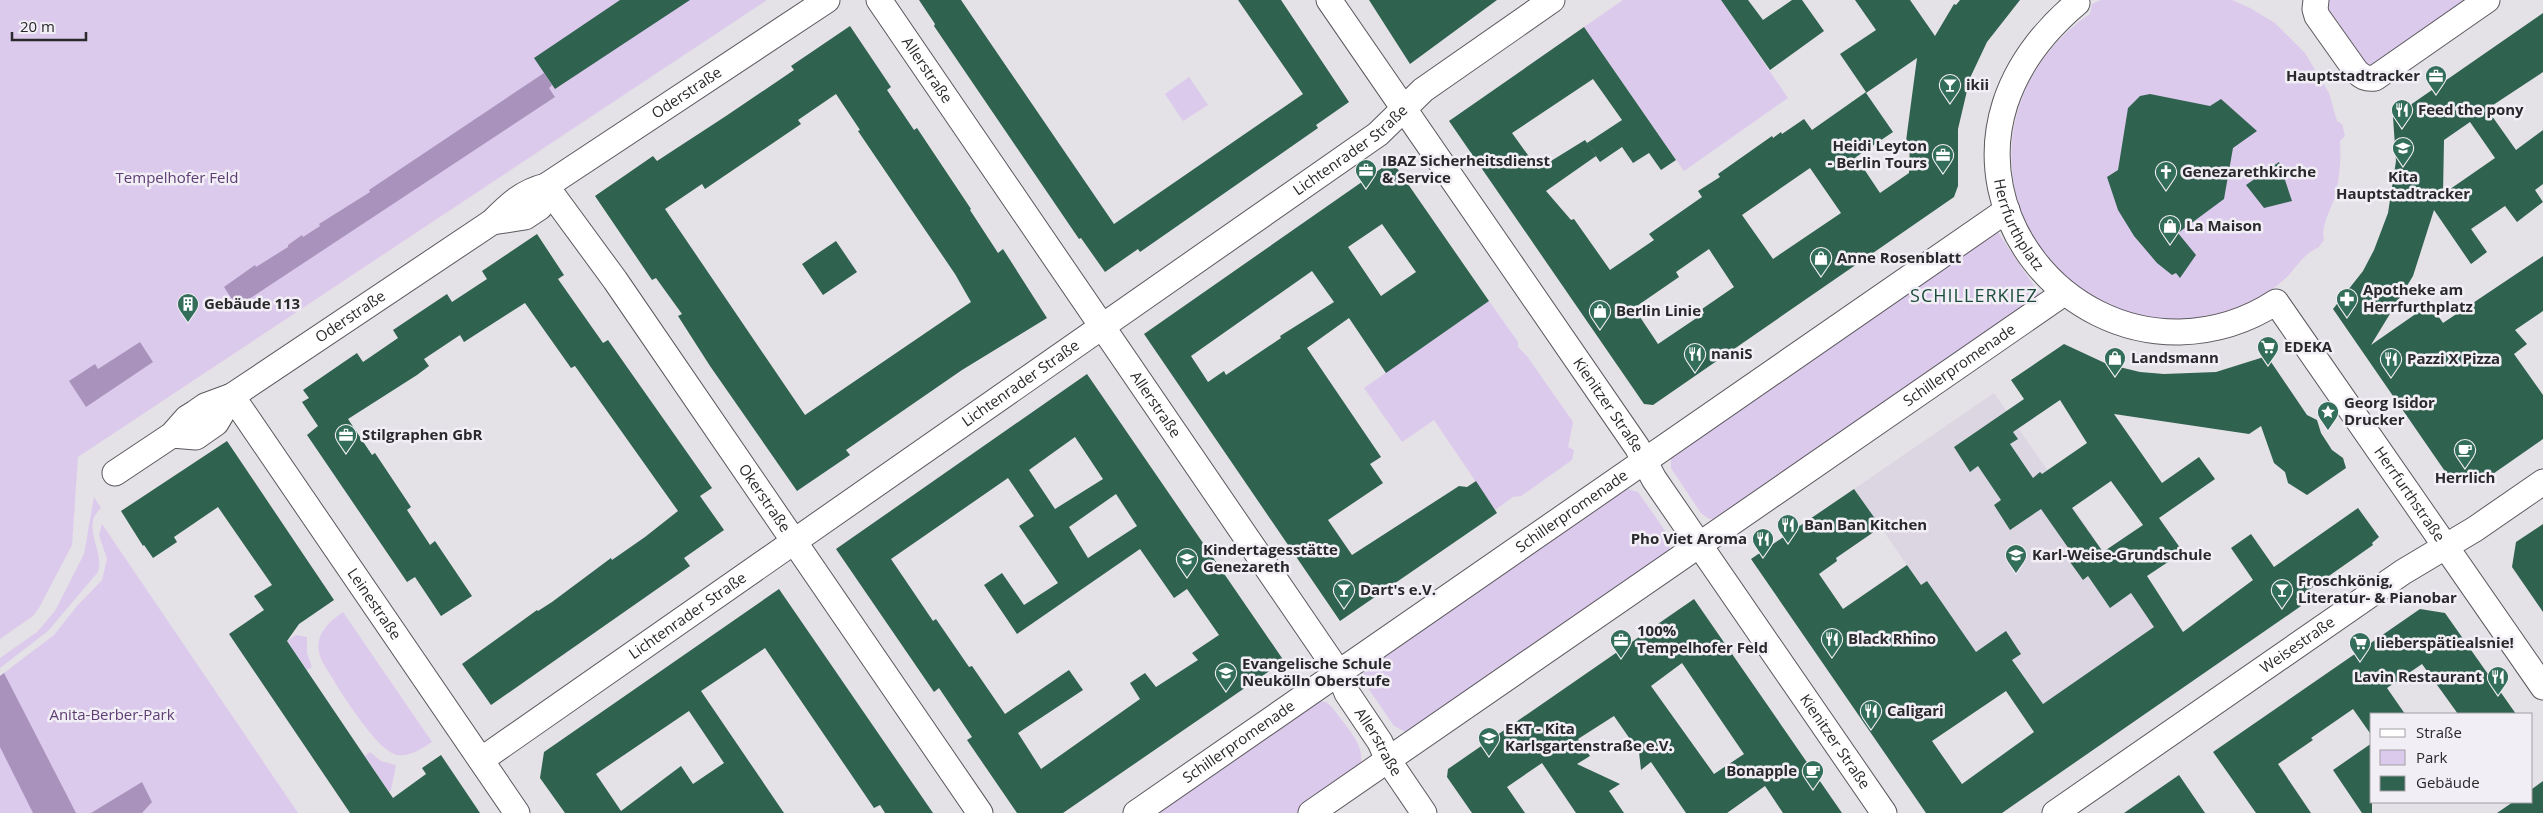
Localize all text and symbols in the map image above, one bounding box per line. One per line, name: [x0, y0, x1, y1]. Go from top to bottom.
scale bar: [12, 10, 86, 42]
text: 20 m: [20, 16, 55, 36]
street label: Allerstraße: [898, 32, 958, 107]
street label: Oderstraße: [647, 62, 725, 123]
office icon: Hauptstadtracker: [2424, 64, 2448, 95]
place label: Hauptstadtracker: [2286, 65, 2420, 85]
bar icon: ikii: [1938, 73, 1962, 104]
place label: ikii: [1966, 74, 1989, 94]
restaurant icon: Feed the pony: [2390, 98, 2414, 129]
place label: Feed the pony: [2418, 99, 2524, 119]
street label: Lichtenrader Straße: [1289, 100, 1411, 199]
place label: Heidi Leyton - Berlin Tours: [1828, 135, 1927, 172]
school or university icon: Kita Hauptstadtracker: [2391, 136, 2415, 167]
office icon: Heidi Leyton - Berlin Tours: [1931, 143, 1955, 174]
place label: IBAZ Sicherheitsdienst & Service: [1382, 150, 1551, 187]
office icon: IBAZ Sicherheitsdienst & Service: [1354, 158, 1378, 189]
church icon: Genezarethkirche: [2154, 160, 2178, 191]
place label: Genezarethkirche: [2182, 161, 2316, 181]
place label: Kita Hauptstadtracker: [2336, 166, 2470, 203]
park label: Tempelhofer Feld: [116, 167, 238, 187]
street label: Herrfurthplatz: [1990, 177, 2049, 274]
shop icon: La Maison: [2158, 214, 2182, 245]
place label: La Maison: [2186, 215, 2262, 235]
shop icon: Anne Rosenblatt: [1809, 246, 1833, 277]
place label: Anne Rosenblatt: [1837, 247, 1962, 267]
place label: Apotheke am Herrfurthplatz: [2363, 279, 2473, 316]
district label: SCHILLERKIEZ: [1910, 283, 2038, 307]
street label: Oderstraße: [311, 285, 389, 347]
pharmacy icon: Apotheke am Herrfurthplatz: [2335, 287, 2359, 318]
building icon: Gebäude 113: [176, 292, 200, 323]
place label: Gebäude 113: [204, 293, 300, 313]
shop icon: Berlin Linie: [1588, 299, 1612, 330]
place label: Berlin Linie: [1616, 300, 1701, 320]
street label: Schillerpromenade: [1899, 319, 2019, 410]
street label: Lichtenrader Straße: [957, 335, 1083, 431]
supermarket icon: EDEKA: [2256, 335, 2280, 366]
place label: EDEKA: [2284, 336, 2333, 356]
restaurant icon: naniS: [1683, 342, 1707, 373]
place label: naniS: [1711, 343, 1753, 363]
shop icon: Landsmann: [2103, 346, 2127, 377]
place label: Landsmann: [2131, 347, 2219, 367]
restaurant icon: Pazzi X Pizza: [2379, 347, 2403, 378]
place label: Pazzi X Pizza: [2407, 348, 2500, 368]
street label: Kienitzer Straße: [1569, 353, 1649, 455]
street label: Allerstraße: [1127, 367, 1186, 441]
place label: Georg Isidor Drucker: [2344, 392, 2435, 429]
place icon: Georg Isidor Drucker: [2316, 400, 2340, 431]
office icon: Stilgraphen GbR: [334, 423, 358, 454]
place label: Stilgraphen GbR: [362, 424, 483, 444]
cafe icon: Herrlich: [2453, 438, 2477, 469]
street label: Herrfurthstraße: [2370, 442, 2450, 545]
street label: Okerstraße: [735, 459, 796, 536]
street label: Schillerpromenade: [1511, 465, 1631, 556]
place label: Herrlich: [2435, 467, 2495, 487]
restaurant icon: Ban Ban Kitchen: [1776, 513, 1800, 544]
place label: Ban Ban Kitchen: [1804, 514, 1927, 534]
restaurant icon: Pho Viet Aroma: [1751, 527, 1775, 558]
place label: Pho Viet Aroma: [1631, 528, 1747, 548]
place label: Kindertagesstätte Genezareth: [1203, 539, 1338, 576]
school or university icon: Karl-Weise-Grundschule: [2004, 543, 2028, 574]
place label: Karl-Weise-Grundschule: [2032, 544, 2212, 564]
school or university icon: Kindertagesstätte Genezareth: [1175, 547, 1199, 578]
street label: Leinestraße: [343, 564, 407, 643]
street label: Lichtenrader Straße: [624, 567, 750, 663]
place label: Froschkönig, Literatur- & Pianobar: [2298, 570, 2457, 607]
bar icon: Dart's e.V.: [1332, 578, 1356, 609]
bar icon: Froschkönig, Literatur- & Pianobar: [2270, 578, 2294, 609]
place label: Dart's e.V.: [1360, 579, 1436, 599]
street label: Weisestraße: [2256, 611, 2338, 677]
place label: 100% Tempelhofer Feld: [1637, 620, 1768, 657]
restaurant icon: Black Rhino: [1820, 627, 1844, 658]
office icon: 100% Tempelhofer Feld: [1609, 628, 1633, 659]
place label: Black Rhino: [1848, 628, 1936, 648]
supermarket icon: lieberspätiealsnie!: [2348, 631, 2372, 662]
place label: lieberspätiealsnie!: [2376, 632, 2514, 652]
place label: Evangelische Schule Neukölln Oberstufe: [1242, 653, 1391, 690]
school or university icon: Evangelische Schule Neukölln Oberstufe: [1214, 661, 1238, 692]
restaurant icon: Lavin Restaurant: [2486, 665, 2510, 696]
place label: Lavin Restaurant: [2354, 666, 2482, 686]
street label: Kienitzer Straße: [1796, 690, 1875, 793]
street label: Schillerpromenade: [1178, 695, 1298, 787]
restaurant icon: Caligari: [1859, 699, 1883, 730]
place label: Caligari: [1887, 700, 1944, 720]
street label: Allerstraße: [1351, 703, 1407, 780]
park label: Anita-Berber-Park: [49, 704, 175, 724]
legend: [2370, 713, 2533, 803]
place label: EKT - Kita Karlsgartenstraße e.V.: [1505, 718, 1673, 755]
text: Straße: [2416, 722, 2462, 742]
school or university icon: EKT - Kita Karlsgartenstraße e.V.: [1477, 726, 1501, 757]
text: Park: [2416, 747, 2447, 767]
cafe icon: Bonapple: [1801, 759, 1825, 790]
place label: Bonapple: [1726, 760, 1797, 780]
text: Gebäude: [2416, 772, 2480, 792]

